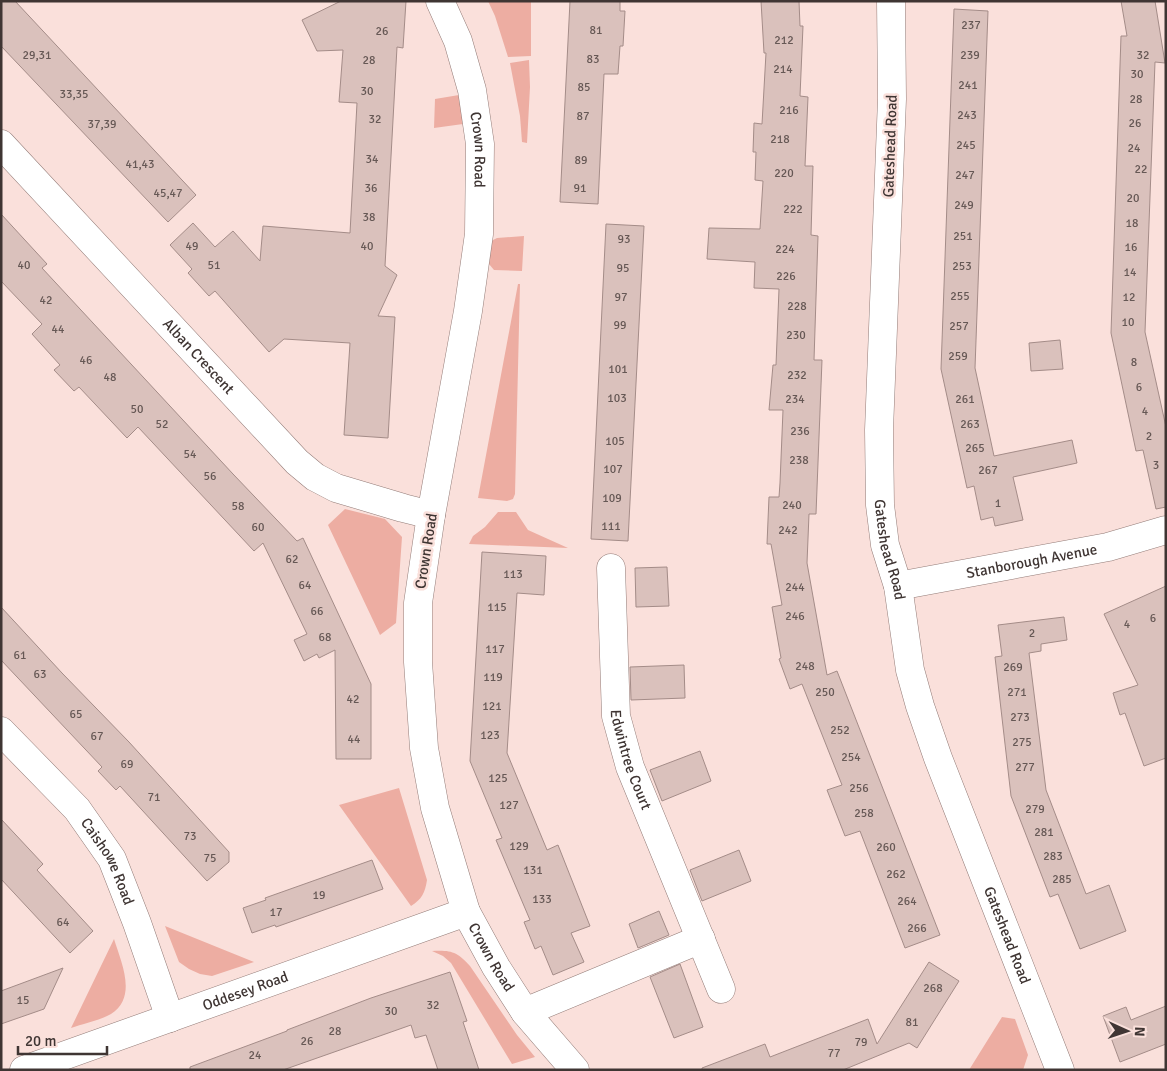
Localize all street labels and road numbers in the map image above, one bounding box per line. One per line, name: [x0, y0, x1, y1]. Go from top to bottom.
street label: Gateshead Road: [879, 94, 901, 198]
street label: Crown Road: [466, 110, 489, 188]
street label: Alban Crescent: [159, 315, 238, 398]
street label: Gateshead Road: [871, 499, 909, 601]
street label: Crown Road: [411, 512, 441, 590]
street label: Stanborough Avenue: [965, 540, 1099, 582]
street label: Edwintree Court: [607, 709, 656, 812]
street label: Caishowe Road: [77, 814, 138, 907]
street label: Gateshead Road: [980, 884, 1034, 986]
street label: Crown Road: [465, 920, 518, 995]
street label: Oddesey Road: [200, 967, 291, 1014]

